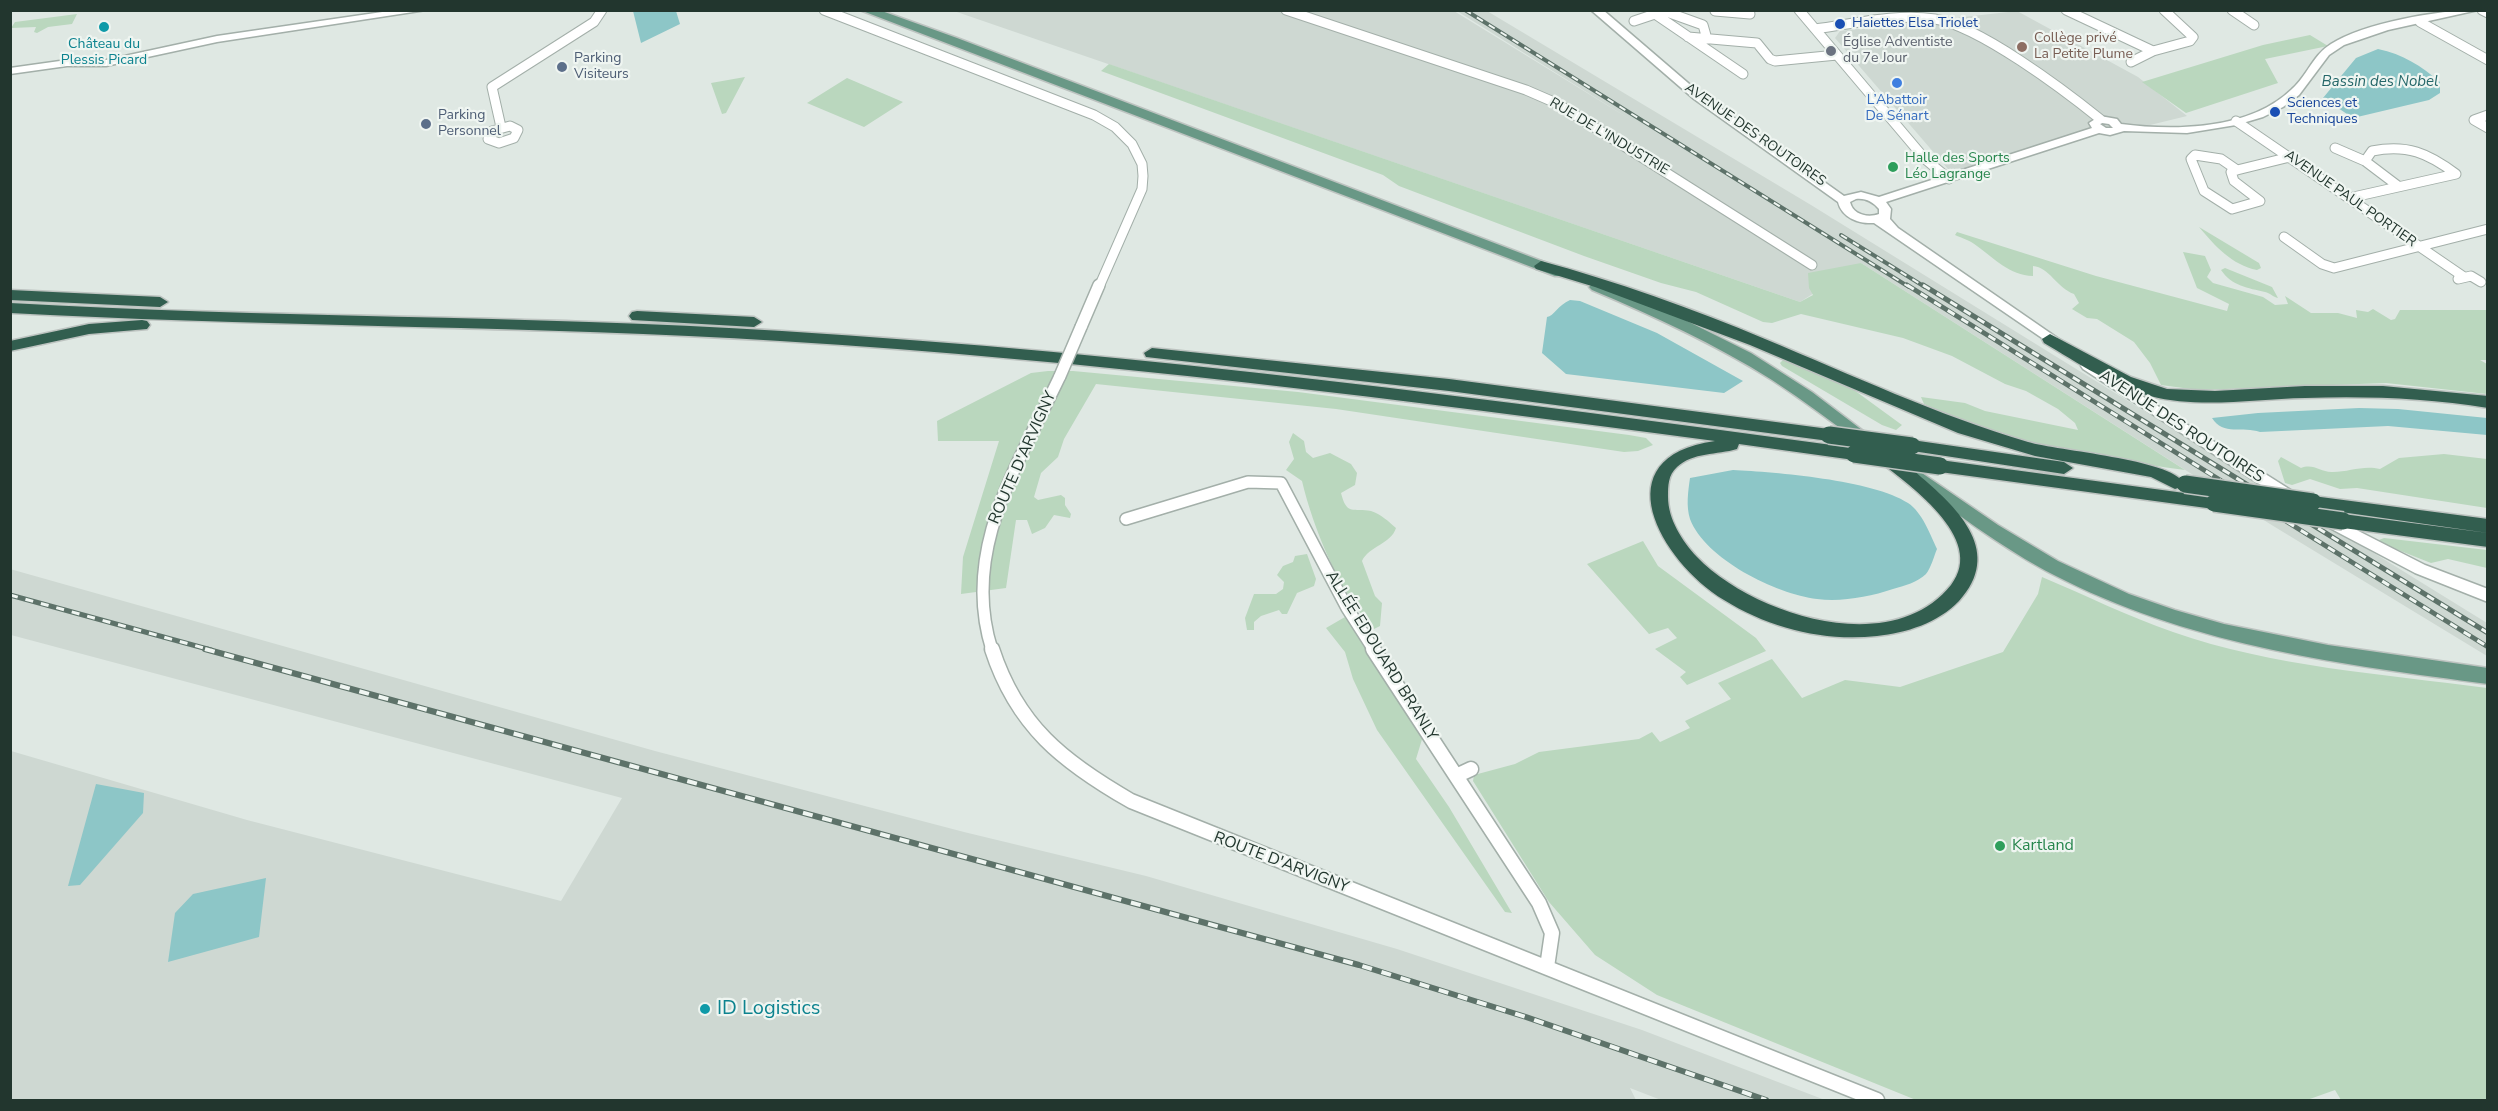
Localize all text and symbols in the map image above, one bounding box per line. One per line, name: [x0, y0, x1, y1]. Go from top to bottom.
place label: Haiettes Elsa Triolet: [1852, 16, 1978, 32]
marker: Haiettes Elsa Triolet: [1833, 17, 1847, 31]
marker: Château du Plessis Picard: [97, 20, 111, 34]
place label: Collège privé La Petite Plume: [2034, 31, 2133, 63]
place label: Église Adventiste du 7e Jour: [1843, 35, 1952, 68]
place label: Château du Plessis Picard: [61, 37, 147, 70]
marker: Collège privé La Petite Plume: [2015, 40, 2029, 54]
marker: Église Adventiste du 7e Jour: [1824, 44, 1838, 58]
place label: Parking Visiteurs: [574, 51, 629, 84]
marker: Parking Visiteurs: [555, 60, 569, 74]
water label: Bassin des Nobel: [2322, 73, 2438, 91]
marker: L’Abattoir De Sénart: [1890, 76, 1904, 90]
street label: AVENUE DES ROUTOIRES: [1681, 80, 1829, 190]
place label: L’Abattoir De Sénart: [1865, 93, 1929, 125]
street label: RUE DE L'INDUSTRIE: [1546, 95, 1672, 179]
place label: Sciences et Techniques: [2287, 96, 2358, 128]
marker: Sciences et Techniques: [2268, 105, 2282, 119]
place label: Parking Personnel: [438, 108, 501, 140]
marker: Parking Personnel: [419, 117, 433, 131]
street label: AVENUE PAUL PORTIER: [2281, 147, 2419, 251]
place label: Halle des Sports Léo Lagrange: [1905, 151, 2010, 184]
marker: Halle des Sports Léo Lagrange: [1886, 160, 1900, 174]
street label: AVENUE DES ROUTOIRES: [2095, 366, 2267, 488]
street label: ROUTE D'ARVIGNY: [985, 389, 1061, 527]
street label: ALLÉE EDOUARD BRANLY: [1321, 568, 1441, 744]
street label: ROUTE D'ARVIGNY: [1211, 828, 1351, 898]
place label: Kartland: [2012, 836, 2074, 856]
marker: Kartland: [1993, 839, 2007, 853]
place label: ID Logistics: [717, 997, 820, 1021]
marker: ID Logistics: [698, 1002, 712, 1016]

